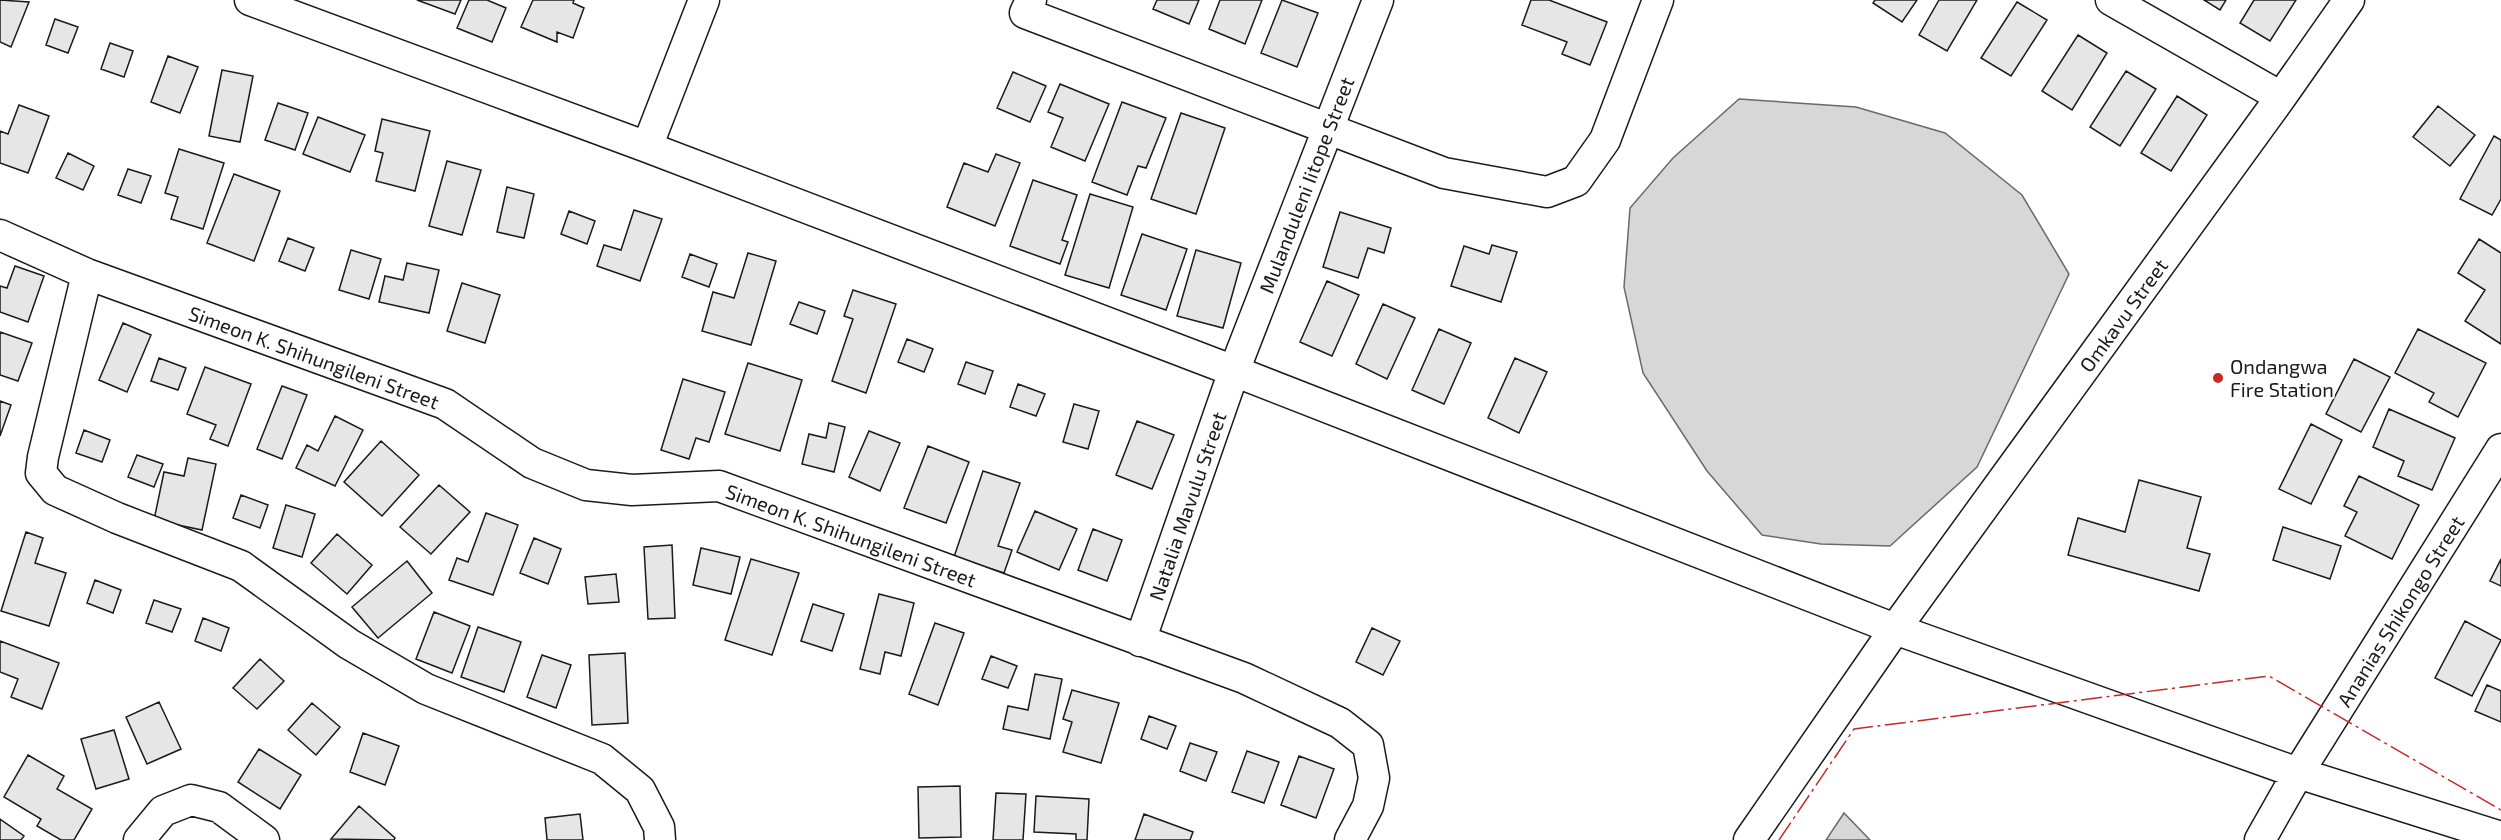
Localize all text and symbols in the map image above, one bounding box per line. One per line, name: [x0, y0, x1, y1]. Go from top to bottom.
street label: Mulanduleni Iitope Street: [1254, 73, 1358, 296]
street label: Omkavu Street: [2074, 253, 2172, 376]
street label: Simeon K. Shihungileni Street: [186, 300, 443, 414]
place label: Ondangwa Fire Station: [2230, 354, 2334, 401]
marker: Ondangwa Fire Station: [2211, 371, 2225, 385]
street label: Natalia Mavulu Street: [1143, 408, 1231, 603]
street label: Simeon K. Shihungileni Street: [723, 478, 980, 592]
street label: Ananias Shikongo Street: [2331, 511, 2469, 711]

